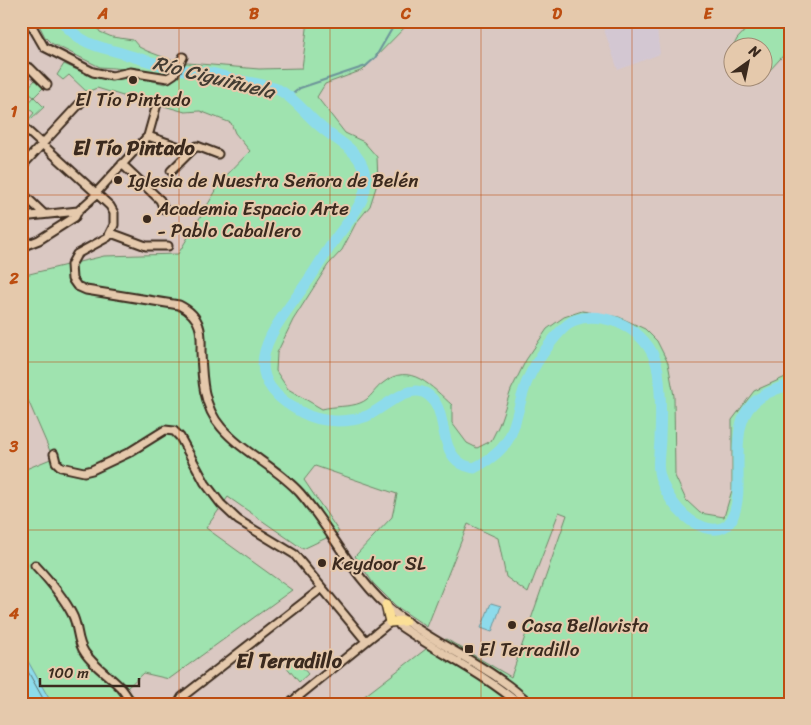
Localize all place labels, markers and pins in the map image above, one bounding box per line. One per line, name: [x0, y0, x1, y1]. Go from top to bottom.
marker: El Tío Pintado: [127, 74, 139, 86]
place label: El Tío Pintado: [75, 83, 191, 116]
place label: Iglesia de Nuestra Señora de Belén: [127, 164, 419, 197]
marker: Iglesia de Nuestra Señora de Belén: [112, 174, 124, 186]
place label: Academia Espacio Arte - Pablo Caballero: [156, 192, 349, 247]
marker: Academia Espacio Arte - Pablo Caballero: [141, 213, 153, 225]
place label: Keydoor SL: [332, 547, 426, 580]
marker: Keydoor SL: [316, 557, 328, 569]
place label: Casa Bellavista: [522, 609, 649, 642]
marker: Casa Bellavista: [506, 619, 518, 631]
place label: El Terradillo: [479, 633, 580, 666]
marker: El Terradillo: [463, 643, 475, 655]

